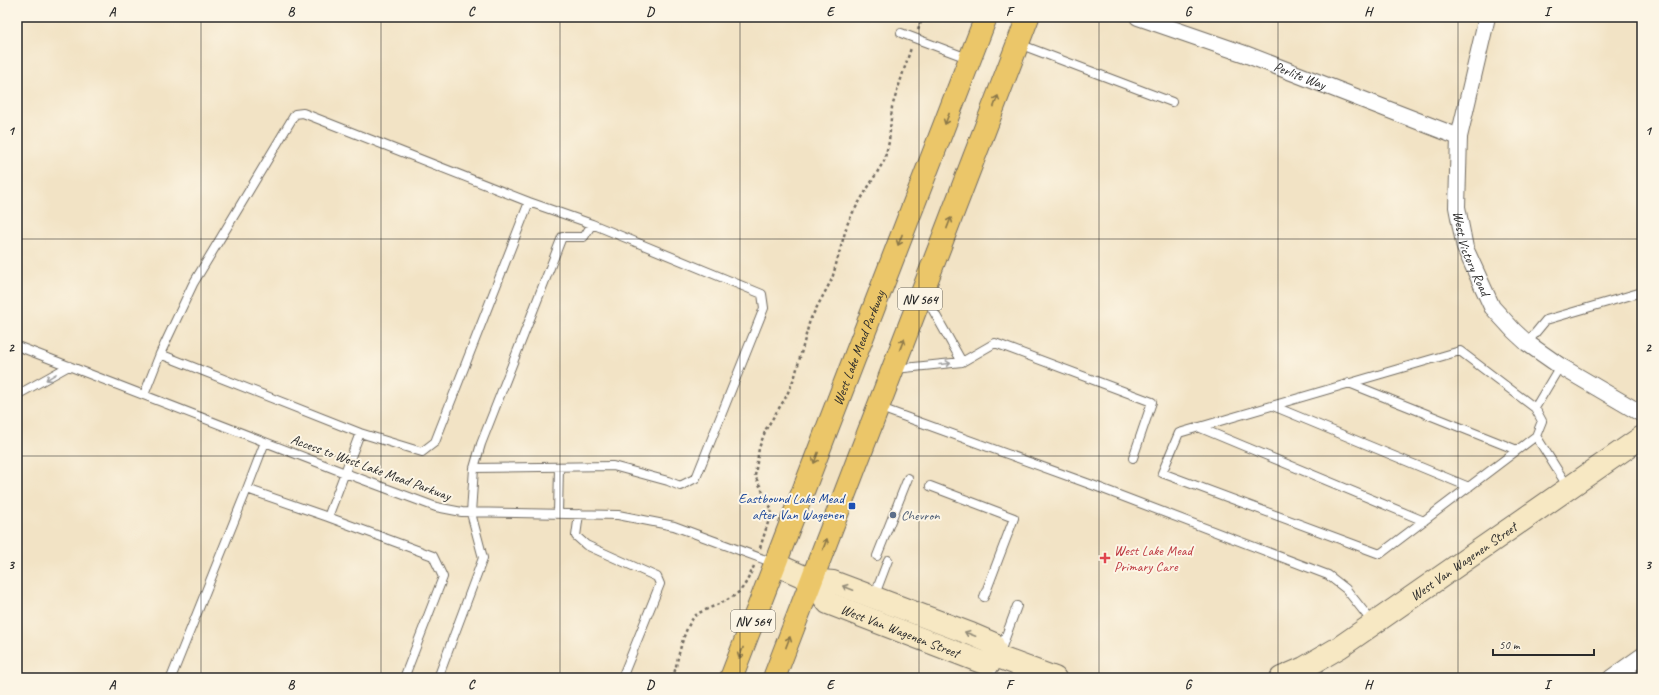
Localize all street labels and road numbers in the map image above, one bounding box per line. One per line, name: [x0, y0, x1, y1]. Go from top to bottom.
street label: Perlite Way: [1271, 58, 1329, 94]
street label: West Victory Road: [1449, 210, 1495, 301]
street label: West Lake Mead Parkway: [829, 287, 889, 408]
road number: NV 564: [898, 288, 942, 310]
street label: Access to West Lake Mead Parkway: [289, 431, 454, 505]
street label: West Van Wagenen Street: [1407, 517, 1522, 605]
street label: West Van Wagenen Street: [838, 601, 964, 663]
road number: NV 564: [731, 610, 775, 632]

